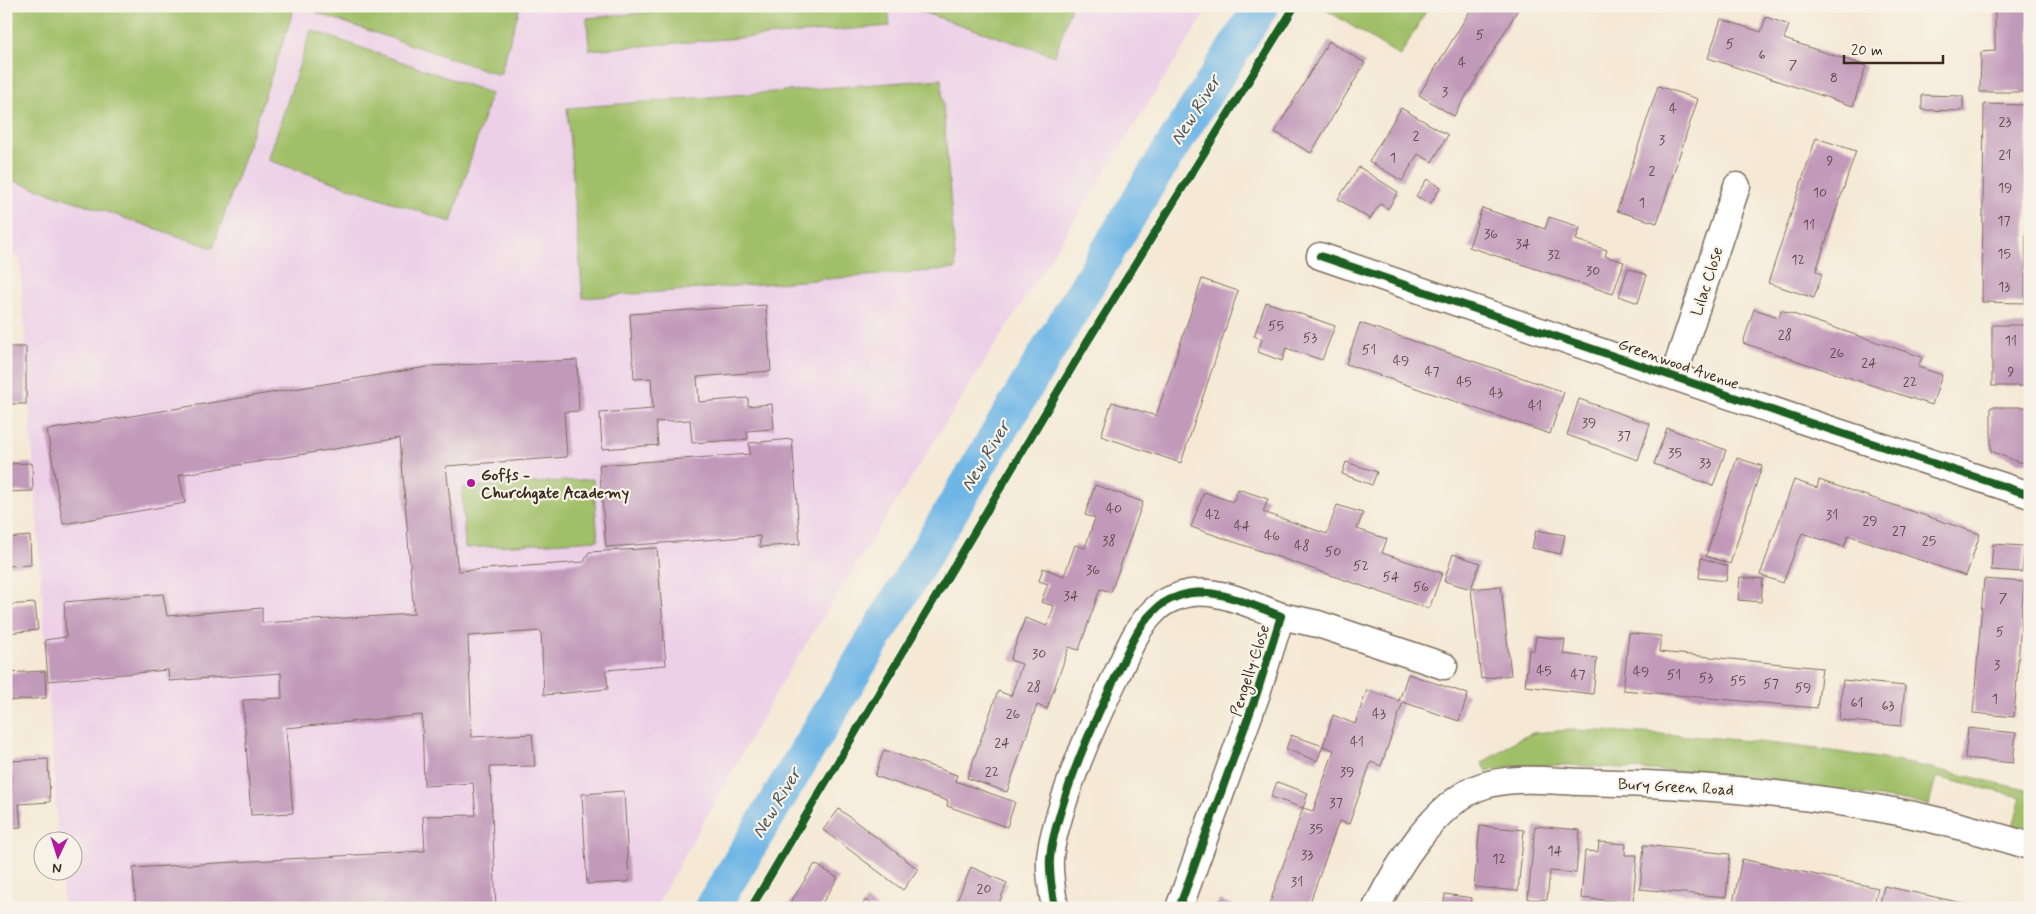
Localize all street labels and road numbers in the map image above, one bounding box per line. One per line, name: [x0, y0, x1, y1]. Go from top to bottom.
street label: Lilac Close: [1686, 244, 1728, 319]
street label: Greenwood Avenue: [1615, 334, 1742, 395]
street label: Pengelly Close: [1226, 622, 1276, 719]
street label: Bury Green Road: [1617, 774, 1734, 801]

